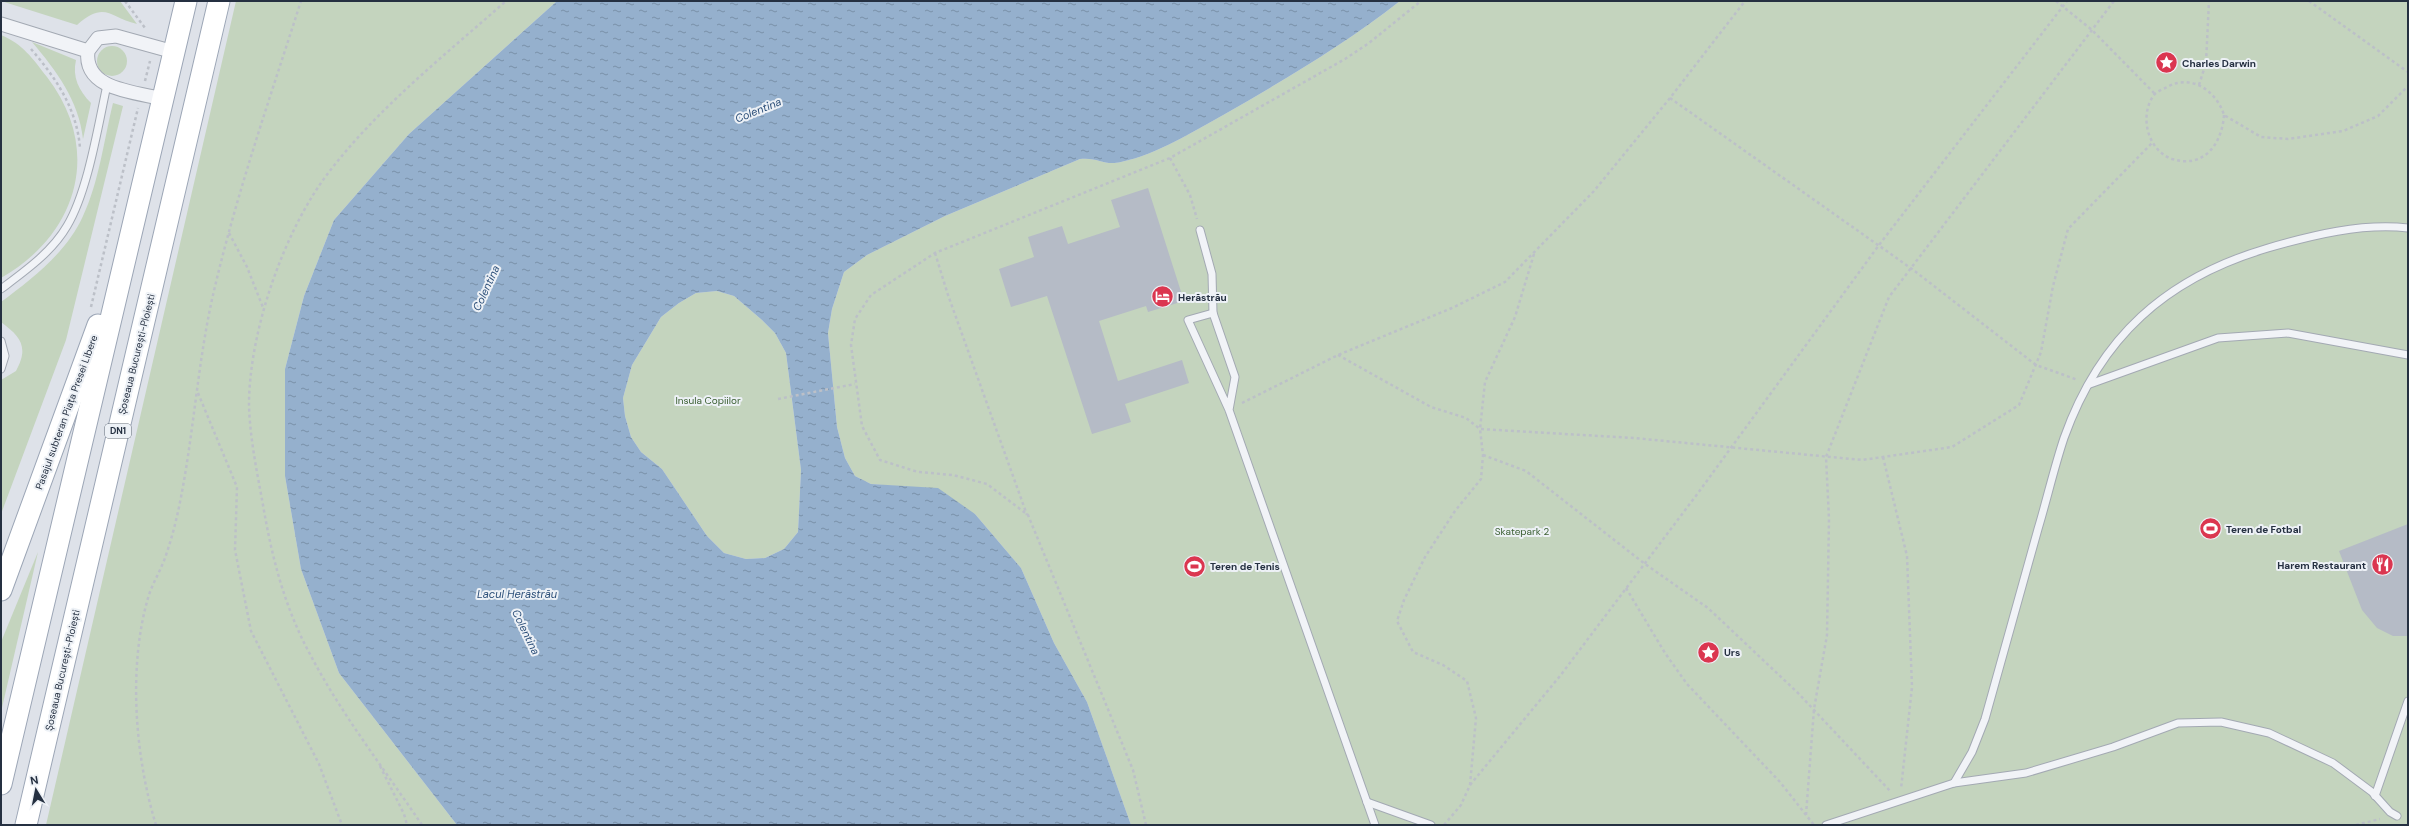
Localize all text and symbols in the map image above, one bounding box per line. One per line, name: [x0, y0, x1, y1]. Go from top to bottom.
place icon: Charles Darwin: [2153, 50, 2179, 76]
place label: Charles Darwin: [2182, 57, 2256, 70]
water label: Colentina: [733, 94, 783, 126]
water label: Colentina: [469, 263, 503, 313]
hotel icon: Herăstrău: [1150, 284, 1176, 310]
place label: Herăstrău: [1178, 291, 1227, 304]
street label: Șoseaua București-Ploiești: [115, 292, 158, 416]
street label: Pasajul subteran Piața Presei Libere: [32, 333, 101, 491]
park label: Insula Copiilor: [675, 394, 741, 407]
road number: DN1: [105, 424, 131, 438]
sports icon: Teren de Fotbal: [2197, 516, 2223, 542]
place label: Teren de Fotbal: [2226, 523, 2301, 536]
park label: Skatepark 2: [1495, 525, 1549, 538]
restaurant icon: Harem Restaurant: [2369, 552, 2395, 578]
sports icon: Teren de Tenis: [1181, 553, 1207, 579]
place label: Harem Restaurant: [2277, 559, 2366, 572]
place label: Teren de Tenis: [1210, 560, 1280, 573]
water label: Lacul Herăstrău: [477, 587, 558, 601]
water label: Colentina: [509, 607, 543, 657]
street label: Șoseaua București-Ploiești: [42, 608, 83, 732]
place icon: Urs: [1695, 639, 1721, 665]
place label: Urs: [1724, 646, 1740, 659]
north arrow: [16, 770, 56, 810]
text: N: [29, 773, 39, 788]

